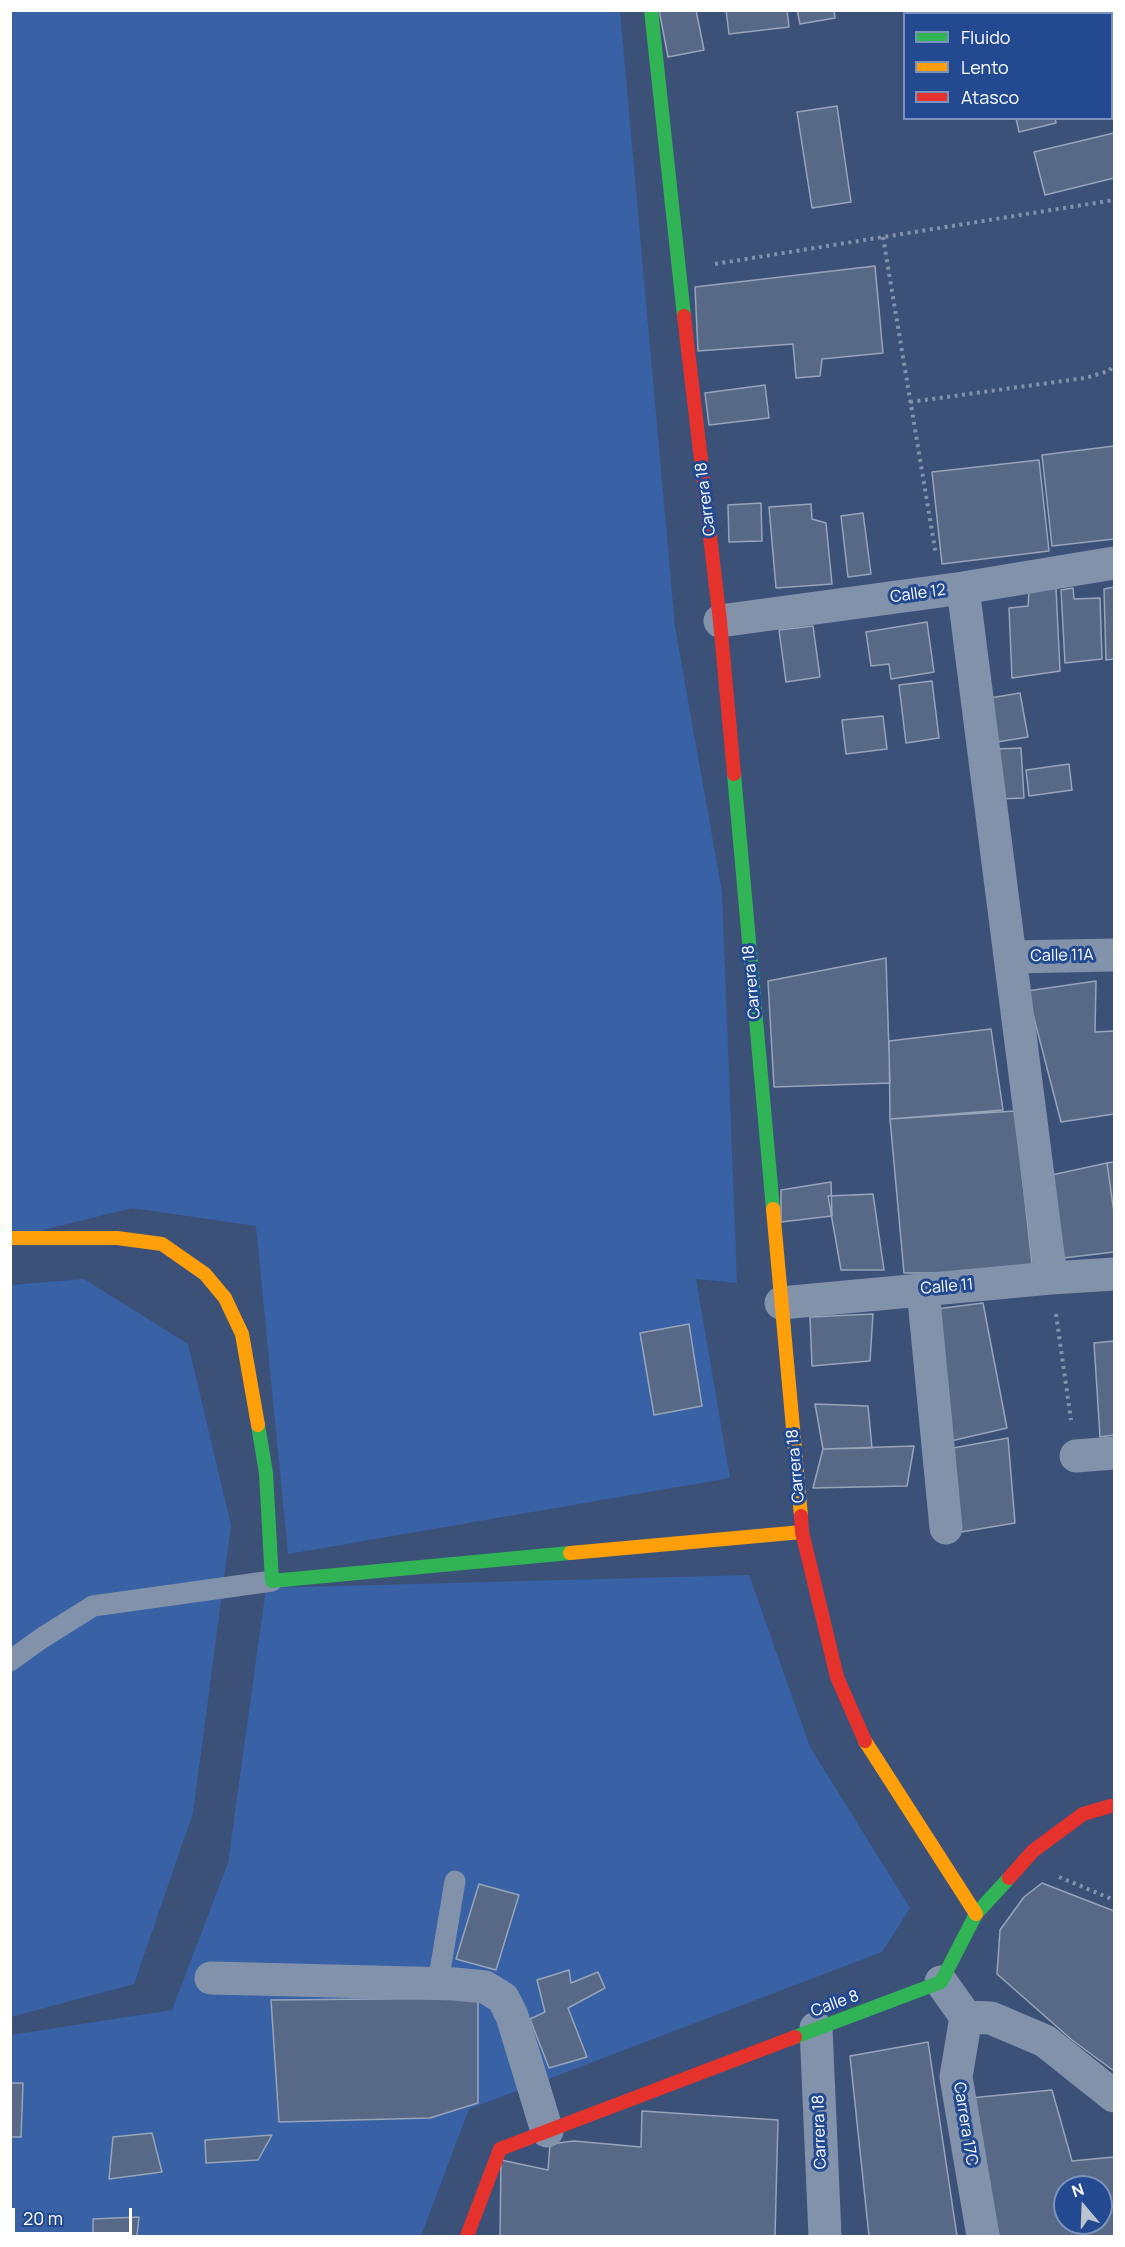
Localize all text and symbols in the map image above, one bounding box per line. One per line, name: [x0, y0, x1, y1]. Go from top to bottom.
legend: [903, 12, 1113, 120]
text: Fluido: [961, 25, 1010, 49]
text: Lento: [961, 55, 1009, 79]
text: Atasco: [961, 85, 1019, 109]
street label: Carrera 18: [692, 461, 720, 537]
street label: Calle 12: [889, 581, 947, 607]
street label: Carrera 18: [739, 944, 765, 1020]
street label: Calle 11A: [1030, 946, 1094, 966]
street label: Calle 11: [920, 1275, 974, 1299]
street label: Carrera 18: [783, 1428, 809, 1504]
street label: Calle 8: [808, 1986, 862, 2022]
street label: Carrera 17C: [949, 2081, 981, 2167]
street label: Carrera 18: [809, 2095, 831, 2169]
north arrow: [1053, 2175, 1113, 2235]
text: N: [1069, 2178, 1087, 2202]
scale bar: [15, 2196, 135, 2234]
text: 20 m: [23, 2206, 63, 2230]

